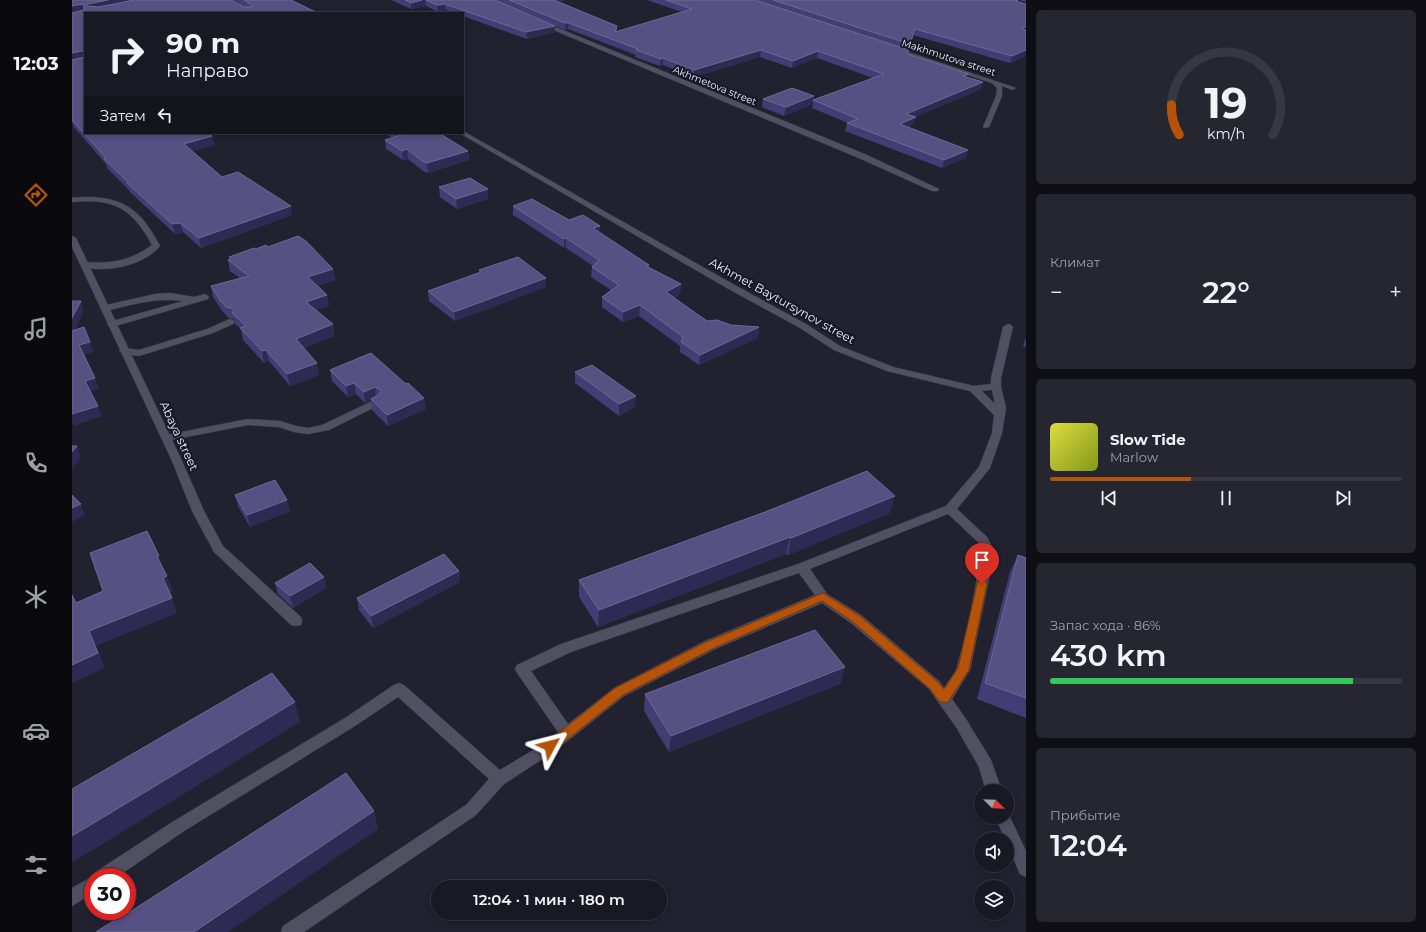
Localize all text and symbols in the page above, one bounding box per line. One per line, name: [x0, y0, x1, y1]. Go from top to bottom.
text: 90 m: [166, 26, 240, 60]
icon: right: [100, 28, 152, 80]
street label: Makhmutova street: [900, 36, 998, 79]
text: 12:03: [13, 53, 59, 75]
text: Направо: [166, 60, 249, 82]
street label: Akhmetova street: [671, 63, 759, 108]
text: 19: [1205, 78, 1247, 128]
icon: left: [154, 104, 176, 126]
text: Затем: [100, 106, 146, 125]
text: km/h: [1207, 125, 1245, 143]
icon: directions: [22, 181, 50, 209]
street label: Akhmet Baytursynov street: [707, 254, 858, 347]
text: Климат: [1050, 254, 1100, 270]
text: 22°: [1202, 274, 1250, 311]
text: −: [1050, 279, 1063, 306]
text: +: [1389, 279, 1402, 306]
icon: music: [22, 315, 50, 343]
street label: Abaya street: [157, 399, 202, 473]
text: Slow Tide: [1110, 430, 1186, 449]
icon: phone: [22, 449, 50, 477]
text: Marlow: [1110, 449, 1158, 465]
icon: previous: [1098, 487, 1120, 509]
icon: pause: [1215, 487, 1237, 509]
icon: next: [1332, 487, 1354, 509]
pin: [965, 543, 999, 584]
icon: arrive: [971, 549, 993, 571]
icon: climate: [22, 583, 50, 611]
text: Запас хода · 86%: [1050, 617, 1160, 633]
text: 430 km: [1050, 637, 1167, 674]
icon: car: [22, 717, 50, 745]
position arrow: [529, 725, 571, 767]
north arrow: [974, 784, 1014, 824]
map controls: [974, 784, 1014, 920]
text: Прибытие: [1050, 807, 1121, 823]
text: 12:04: [1050, 827, 1127, 864]
button: sound: [974, 832, 1014, 872]
icon: filters: [22, 851, 50, 879]
speed limit sign: 30: [84, 868, 136, 920]
button: layers: [974, 880, 1014, 920]
text: 12:04 · 1 мин · 180 m: [473, 890, 625, 909]

